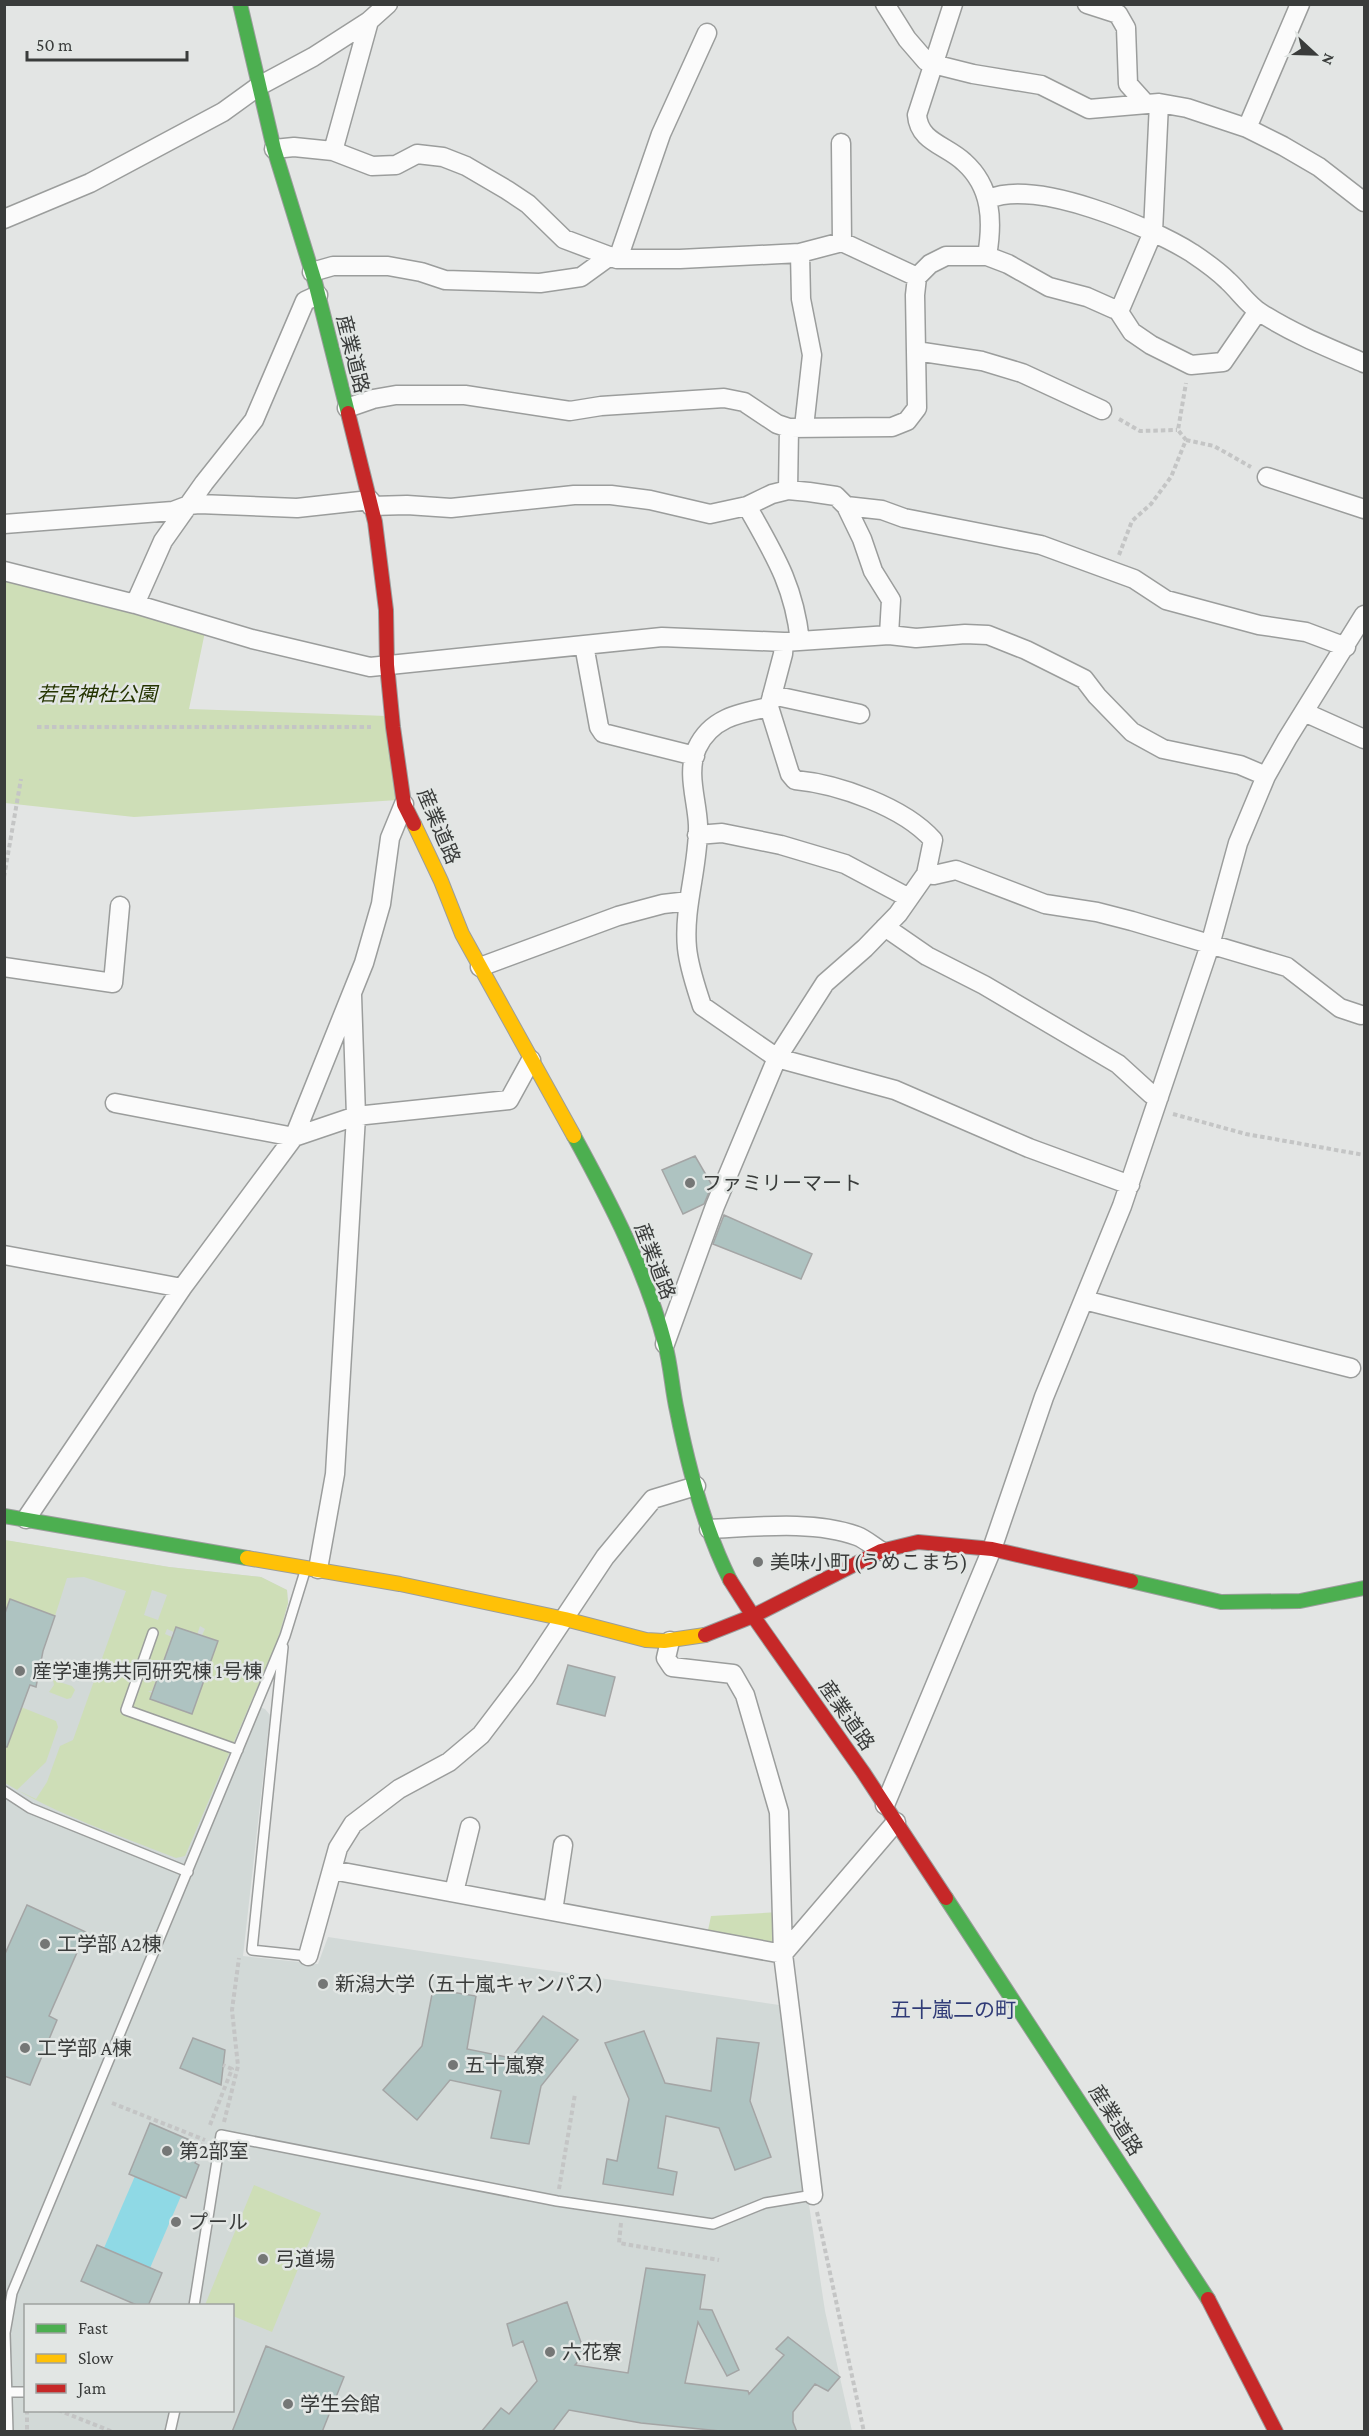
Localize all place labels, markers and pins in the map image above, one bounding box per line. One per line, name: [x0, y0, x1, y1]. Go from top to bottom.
place label: ファミリーマート: [702, 1172, 862, 1194]
marker: ファミリーマート: [683, 1176, 697, 1190]
place label: 美味小町 (うめこまち): [770, 1551, 968, 1574]
marker: 美味小町 (うめこまち): [751, 1555, 765, 1569]
place label: 産学連携共同研究棟 1号棟: [32, 1660, 262, 1682]
marker: 産学連携共同研究棟 1号棟: [13, 1664, 27, 1678]
place label: 工学部 A2棟: [57, 1933, 162, 1955]
marker: 工学部 A2棟: [38, 1937, 52, 1951]
place label: 新潟大学（五十嵐キャンパス）: [335, 1973, 615, 1995]
marker: 新潟大学（五十嵐キャンパス）: [316, 1977, 330, 1991]
place label: 工学部 A棟: [37, 2037, 132, 2059]
marker: 工学部 A棟: [18, 2041, 32, 2055]
place label: 五十嵐寮: [465, 2054, 545, 2076]
marker: 五十嵐寮: [446, 2058, 460, 2072]
place label: 第2部室: [179, 2140, 249, 2162]
marker: 第2部室: [160, 2144, 174, 2158]
place label: プール: [188, 2211, 248, 2233]
marker: プール: [169, 2215, 183, 2229]
place label: 弓道場: [275, 2248, 335, 2270]
marker: 弓道場: [256, 2252, 270, 2266]
place label: 六花寮: [562, 2341, 622, 2363]
marker: 六花寮: [543, 2345, 557, 2359]
place label: 学生会館: [300, 2393, 380, 2415]
marker: 学生会館: [281, 2397, 295, 2411]

